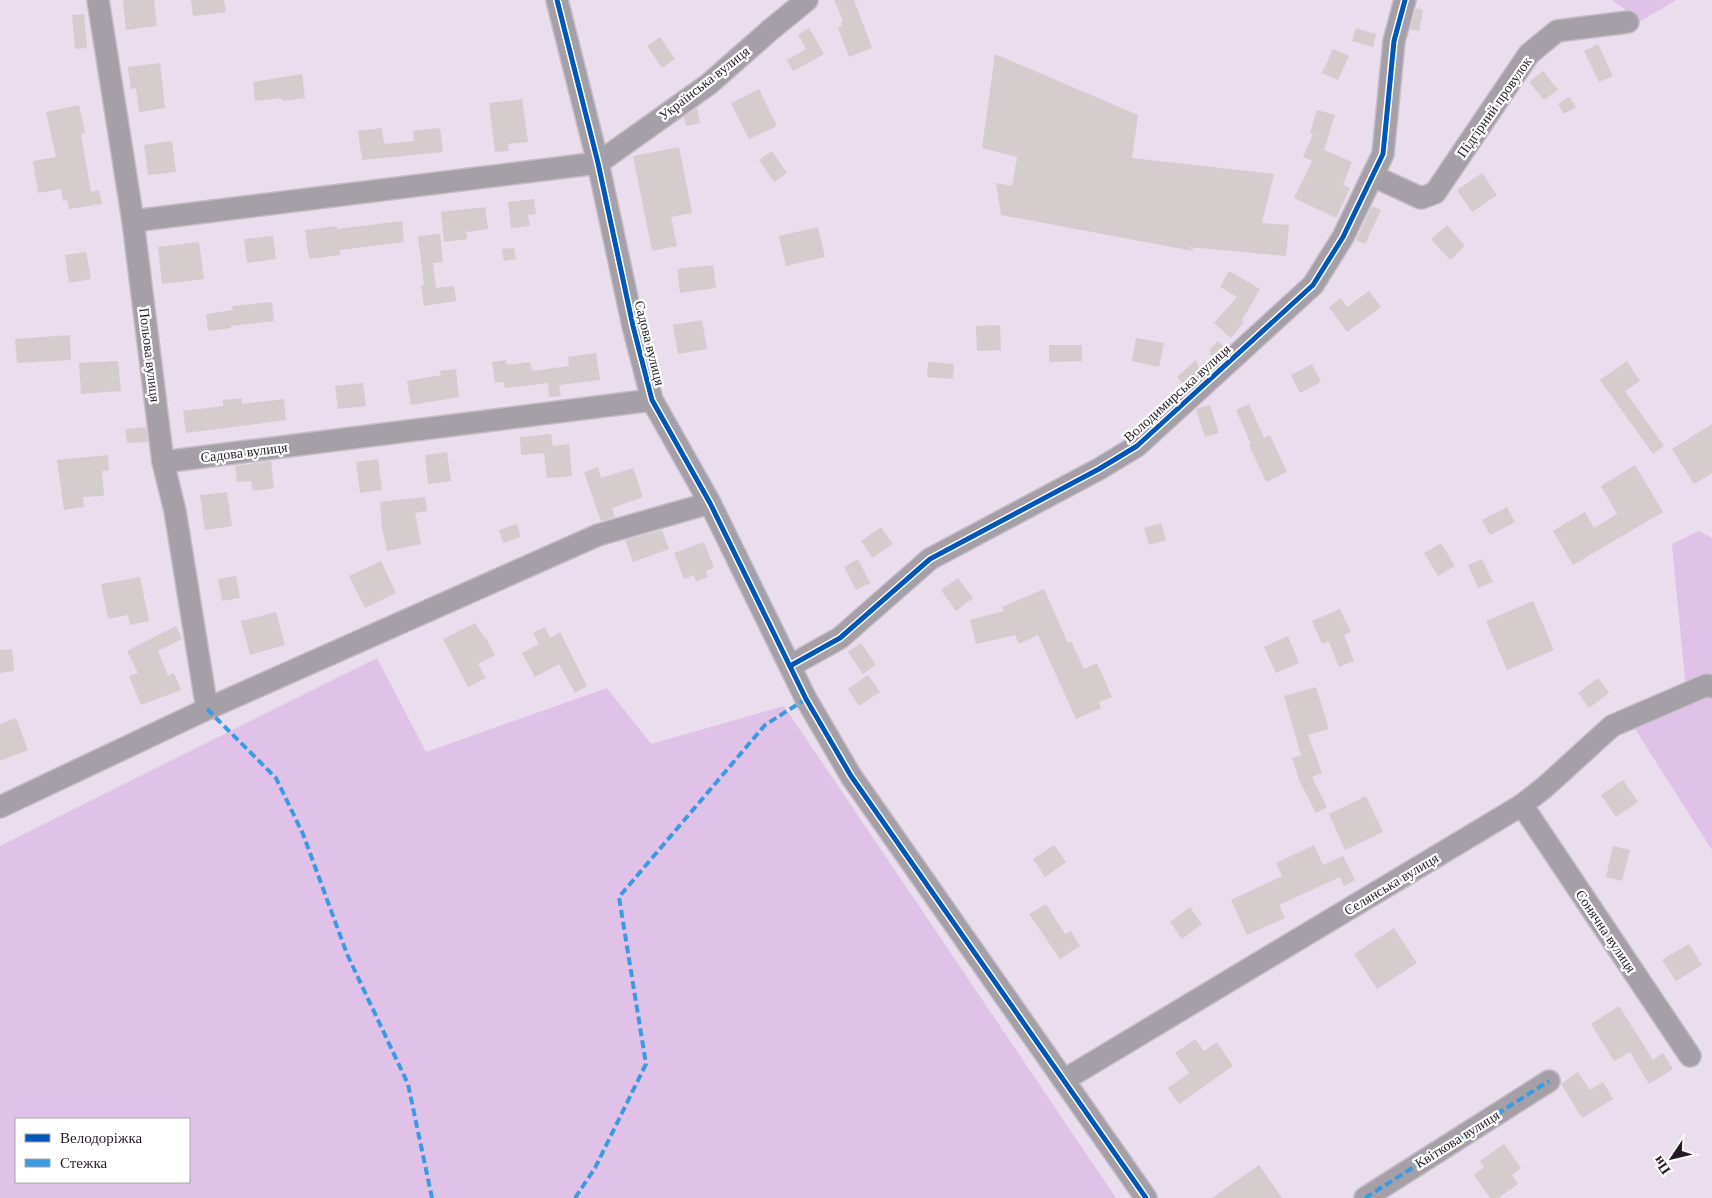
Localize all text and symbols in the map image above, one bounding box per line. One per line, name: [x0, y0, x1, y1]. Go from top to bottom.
street label: Українська вулиця: [655, 42, 753, 124]
street label: Підгірний провулок: [1452, 53, 1536, 161]
street label: Садова вулиця: [631, 298, 669, 388]
street label: Польова вулиця: [135, 307, 165, 404]
street label: Володимирська вулиця: [1120, 340, 1235, 446]
street label: Садова вулиця: [200, 438, 289, 466]
street label: Селянська вулиця: [1341, 848, 1442, 919]
street label: Сонячна вулиця: [1572, 886, 1641, 976]
street label: Квіткова вулиця: [1411, 1105, 1503, 1172]
legend: [15, 1118, 190, 1183]
text: Велодоріжка: [60, 1128, 142, 1147]
north arrow: [1647, 1133, 1697, 1183]
text: Стежка: [60, 1153, 107, 1172]
text: Пн: [1649, 1153, 1674, 1178]

